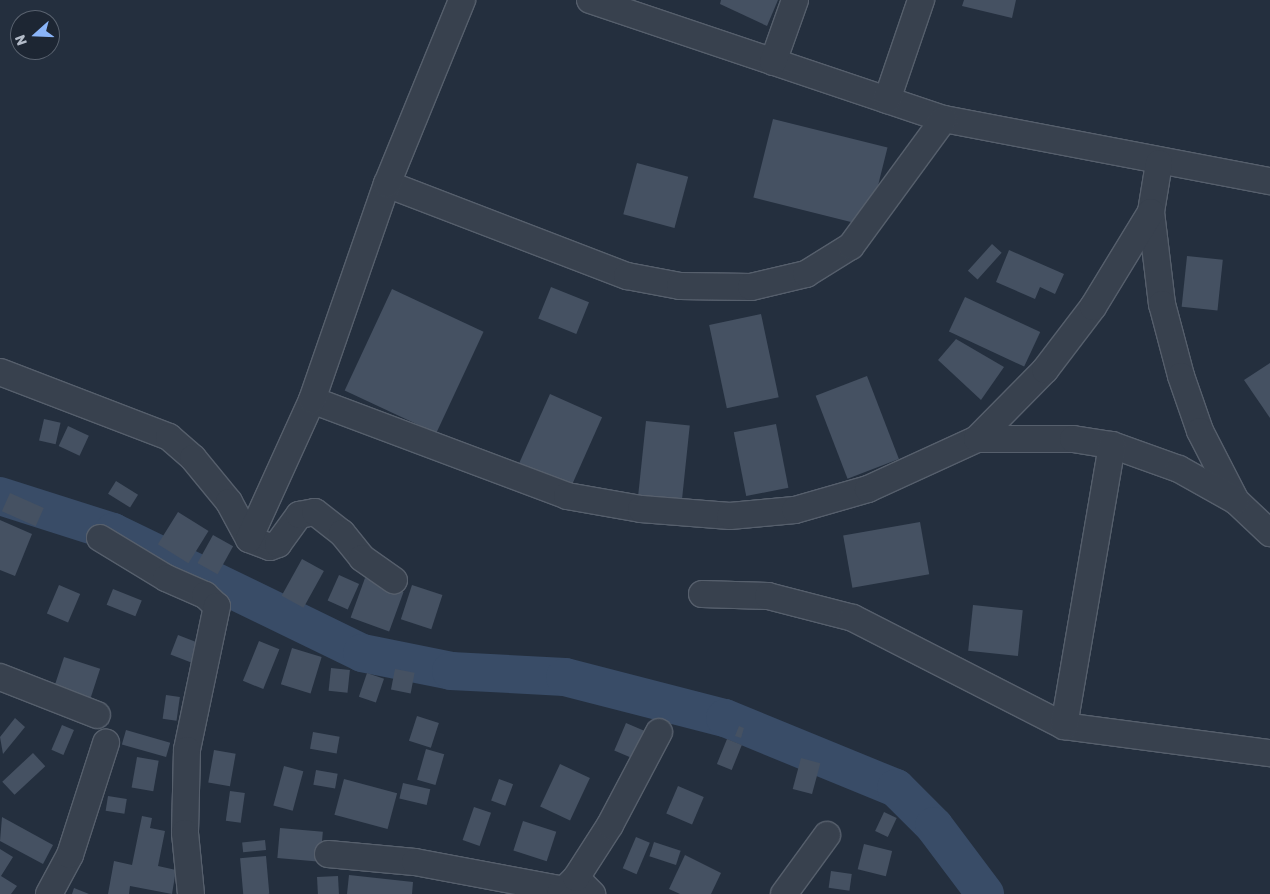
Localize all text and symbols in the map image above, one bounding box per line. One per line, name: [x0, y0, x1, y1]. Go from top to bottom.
north arrow: [10, 10, 60, 60]
text: N: [12, 32, 31, 48]

